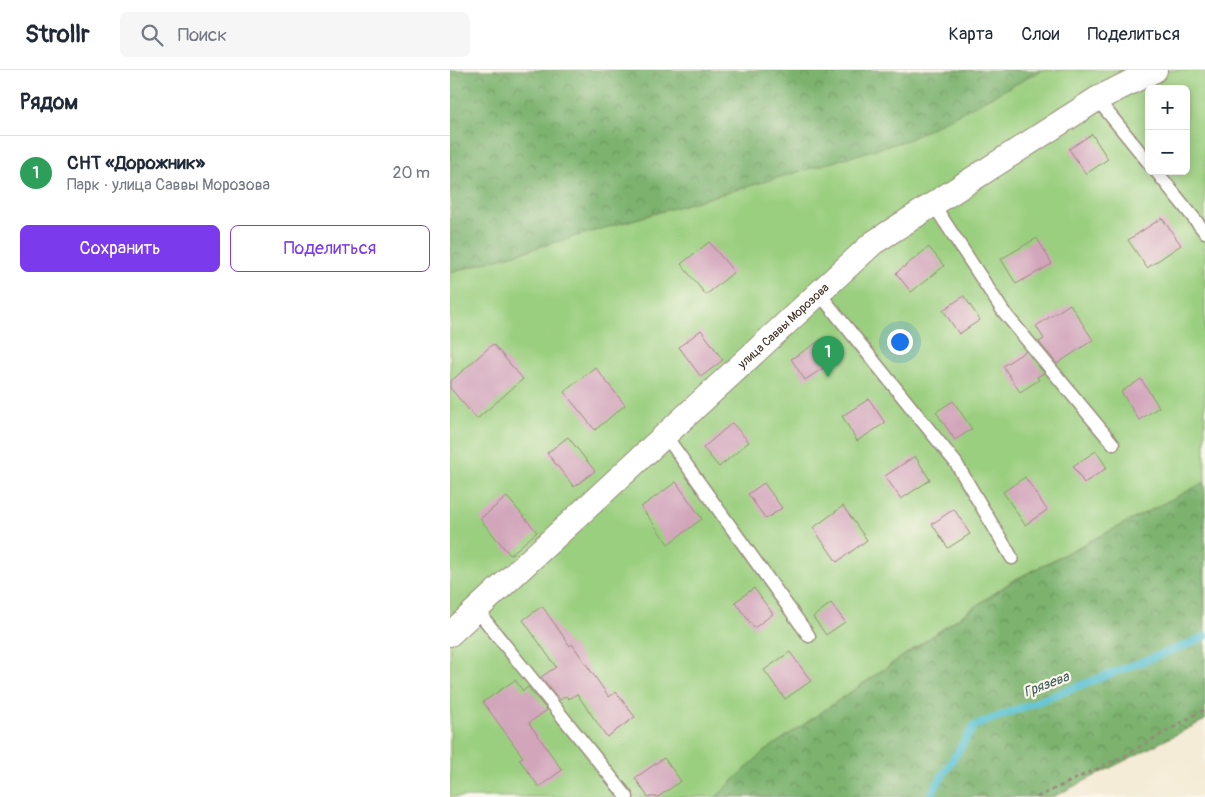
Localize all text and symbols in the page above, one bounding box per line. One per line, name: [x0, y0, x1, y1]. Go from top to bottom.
search box: [120, 12, 470, 57]
text: Strollr: [25, 20, 90, 49]
icon: search: [138, 21, 166, 49]
text: Поиск: [178, 23, 227, 47]
text: Карта: [949, 23, 993, 46]
text: Слои: [1021, 23, 1059, 46]
text: Поделиться: [1087, 23, 1180, 46]
map controls: [1145, 85, 1190, 175]
button: +: [1145, 85, 1190, 130]
text: Рядом: [20, 89, 78, 116]
button: −: [1145, 130, 1190, 175]
text: СНТ «Дорожник»: [67, 151, 205, 175]
text: 1: [33, 163, 39, 183]
text: 20 m: [392, 163, 430, 183]
text: Парк · улица Саввы Морозова: [67, 175, 270, 195]
button: Сохранить: [20, 225, 220, 272]
button: Поделиться: [230, 225, 430, 272]
street label: улица Саввы Морозова: [734, 280, 833, 373]
your location: [887, 329, 913, 355]
pin: 1: [812, 336, 844, 377]
water label: Грязева: [1021, 668, 1073, 701]

